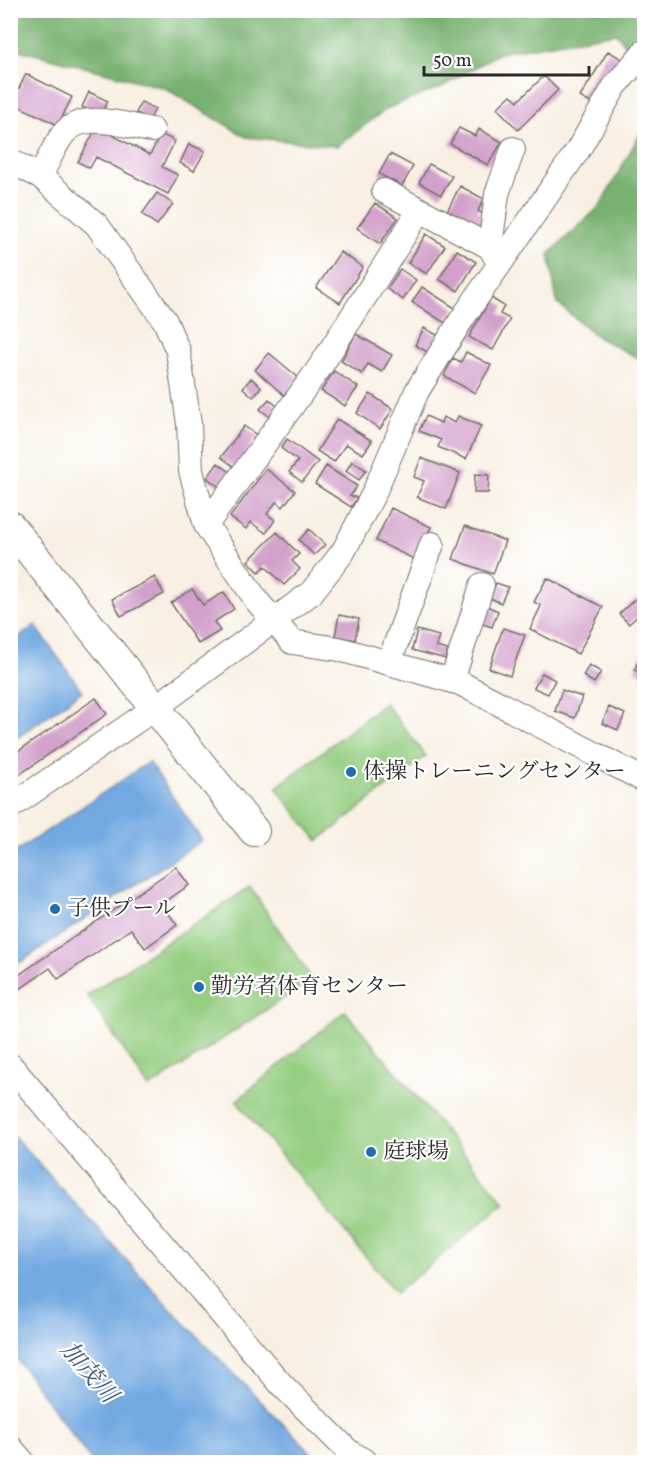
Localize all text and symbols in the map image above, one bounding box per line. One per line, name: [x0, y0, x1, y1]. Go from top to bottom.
scale bar: [424, 39, 589, 77]
text: 50 m: [433, 49, 472, 74]
place label: 体操トレーニングセンター: [363, 757, 626, 788]
marker: 体操トレーニングセンター: [344, 765, 358, 779]
place label: 子供プール: [67, 894, 176, 925]
marker: 子供プール: [48, 902, 62, 916]
place label: 勤労者体育センター: [211, 972, 408, 1003]
marker: 勤労者体育センター: [192, 980, 206, 994]
place label: 庭球場: [383, 1137, 449, 1168]
marker: 庭球場: [364, 1145, 378, 1159]
water label: 加茂川: [52, 1335, 126, 1414]

